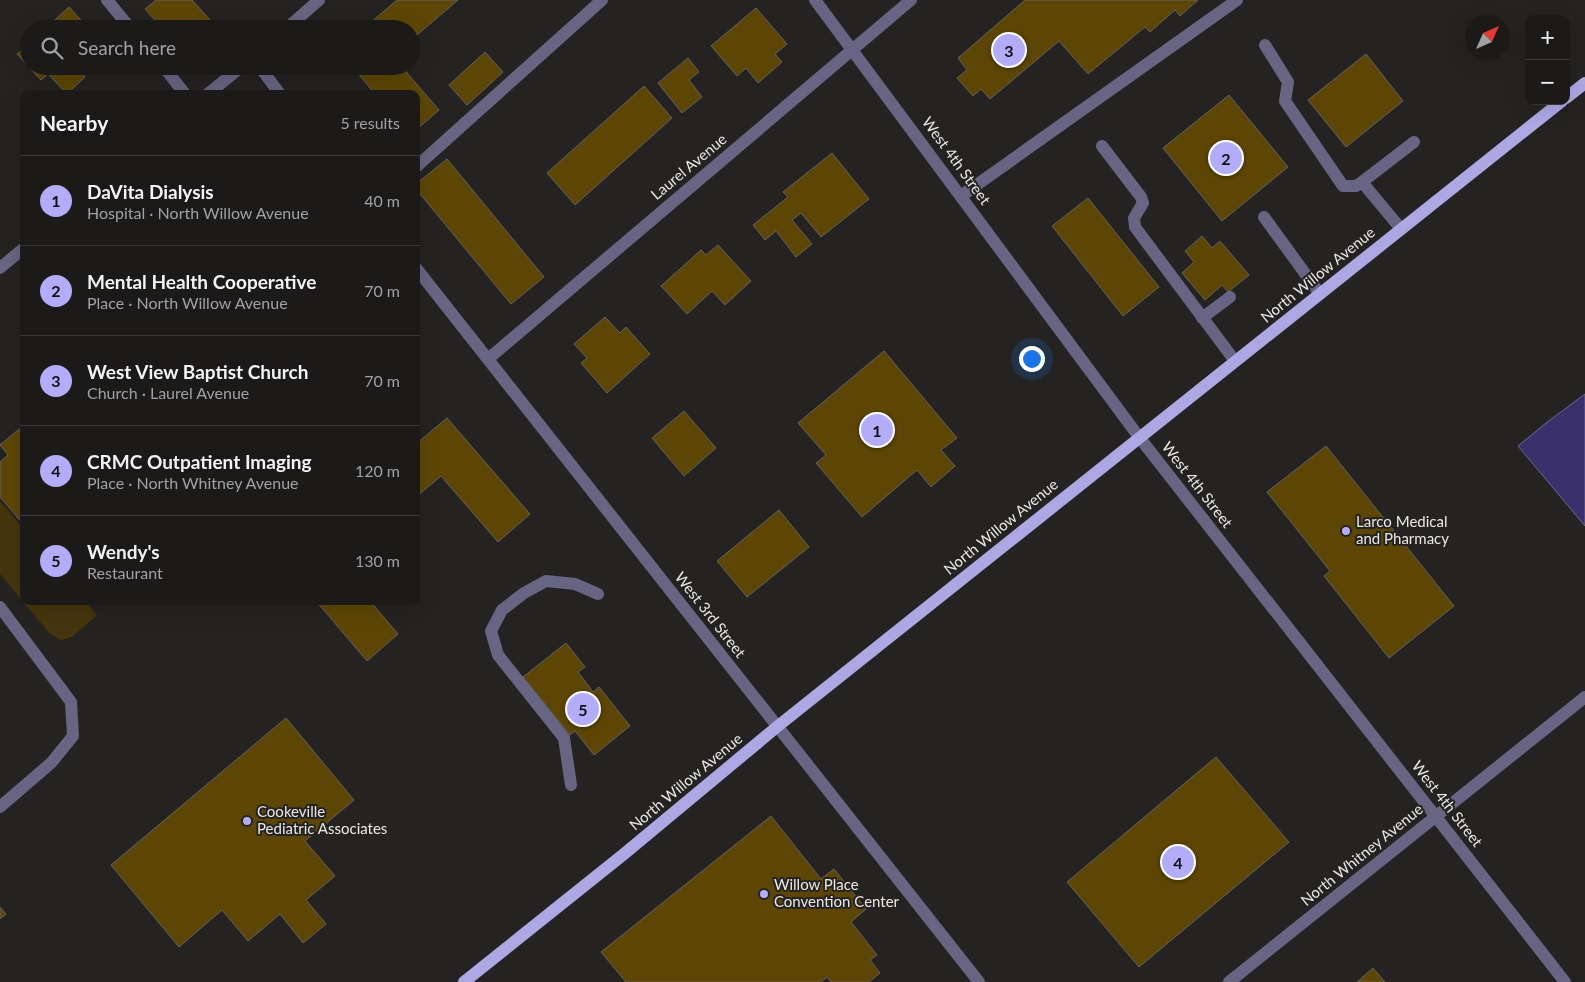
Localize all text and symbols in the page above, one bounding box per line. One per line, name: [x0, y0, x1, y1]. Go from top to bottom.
north arrow: [1465, 15, 1510, 60]
map controls: [1525, 15, 1570, 105]
button: +: [1525, 15, 1570, 60]
search box: [20, 20, 420, 75]
pin: 3: [993, 31, 1025, 69]
icon: search: [38, 34, 66, 62]
text: Search here: [78, 36, 176, 59]
button: −: [1525, 60, 1570, 105]
text: Nearby: [40, 110, 108, 135]
text: 5 results: [340, 113, 400, 132]
street label: West 4th Street: [919, 113, 995, 208]
street label: Laurel Avenue: [647, 129, 730, 203]
pin: 2: [1210, 139, 1242, 177]
text: DaVita Dialysis: [87, 180, 214, 203]
text: 1: [51, 191, 61, 210]
text: 40 m: [364, 191, 400, 210]
text: Hospital · North Willow Avenue: [87, 203, 309, 222]
street label: North Willow Avenue: [1257, 223, 1378, 326]
text: Mental Health Cooperative: [87, 270, 316, 293]
text: 2: [51, 281, 61, 300]
text: 70 m: [364, 281, 400, 300]
text: Place · North Willow Avenue: [87, 293, 288, 312]
your location: [1019, 346, 1045, 372]
text: West View Baptist Church: [87, 360, 308, 383]
text: 3: [51, 371, 61, 390]
text: 70 m: [364, 371, 400, 390]
text: Church · Laurel Avenue: [87, 383, 249, 402]
pin: 1: [861, 411, 893, 449]
street label: West 4th Street: [1159, 438, 1237, 531]
text: CRMC Outpatient Imaging: [87, 450, 312, 473]
text: 4: [51, 461, 61, 480]
text: 120 m: [355, 461, 400, 480]
text: Place · North Whitney Avenue: [87, 473, 299, 492]
street label: North Willow Avenue: [940, 475, 1061, 578]
place label: Larco Medical and Pharmacy: [1356, 512, 1449, 547]
marker: Larco Medical and Pharmacy: [1340, 525, 1352, 537]
text: Wendy's: [87, 540, 160, 563]
text: 5: [51, 551, 61, 570]
text: 130 m: [355, 551, 400, 570]
text: Restaurant: [87, 563, 163, 582]
street label: West 3rd Street: [672, 568, 750, 661]
pin: 5: [567, 690, 599, 728]
street label: North Willow Avenue: [625, 729, 745, 834]
street label: West 4th Street: [1409, 757, 1487, 850]
street label: North Whitney Avenue: [1297, 799, 1426, 909]
place label: Cookeville Pediatric Associates: [257, 802, 387, 837]
marker: Cookeville Pediatric Associates: [241, 815, 253, 827]
pin: 4: [1162, 843, 1194, 881]
place label: Willow Place Convention Center: [774, 875, 900, 910]
marker: Willow Place Convention Center: [758, 888, 770, 900]

